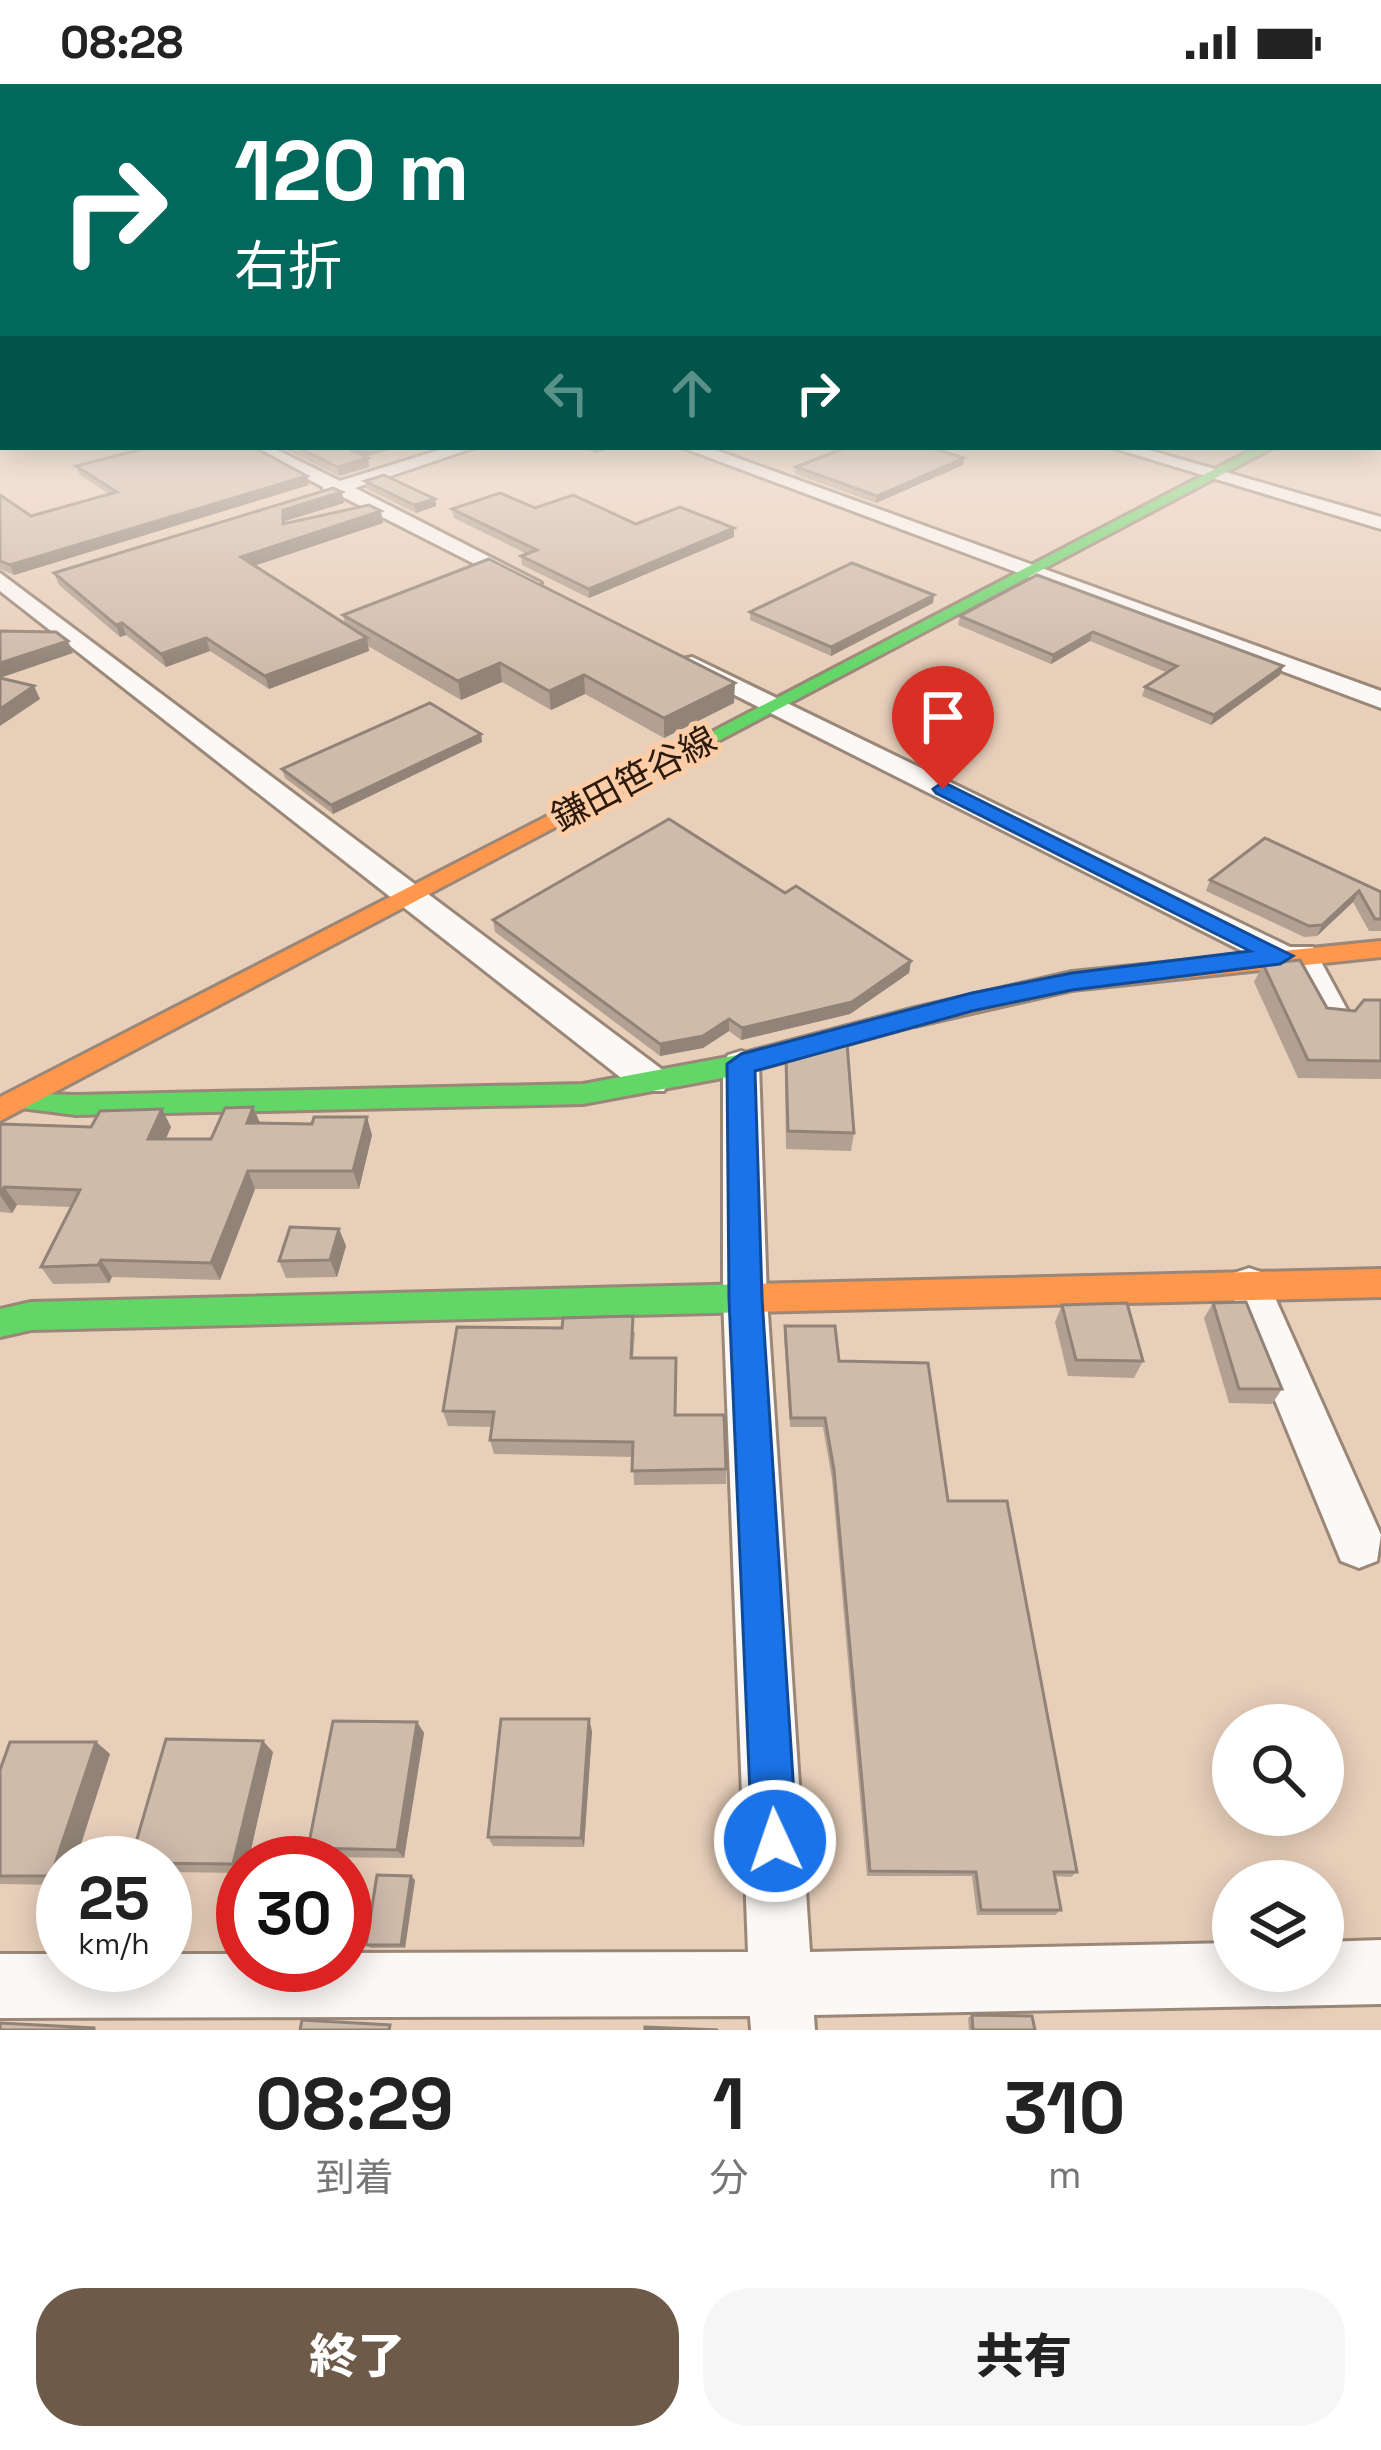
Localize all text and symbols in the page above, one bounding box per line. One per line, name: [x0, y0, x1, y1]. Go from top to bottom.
text: 08:28: [60, 14, 183, 71]
text: 120 m: [234, 117, 469, 225]
icon: right: [36, 132, 192, 288]
text: 右折: [234, 232, 342, 301]
icon: left: [533, 360, 599, 426]
icon: ahead: [659, 360, 725, 426]
icon: right: [785, 360, 851, 426]
pin: [892, 666, 994, 789]
icon: arrive: [910, 684, 976, 750]
street label: 鎌田笹谷線: [544, 716, 724, 842]
map controls: [1212, 1704, 1344, 1992]
button: search: [1212, 1704, 1344, 1836]
position arrow: [712, 1778, 838, 1904]
speed limit sign: 30: [216, 1836, 372, 1992]
text: 25: [78, 1860, 150, 1937]
button: layers: [1212, 1860, 1344, 1992]
text: km/h: [78, 1924, 150, 1963]
text: 08:29: [256, 2058, 454, 2150]
text: 1: [713, 2058, 745, 2150]
text: 310: [1004, 2062, 1126, 2154]
text: m: [1048, 2150, 1081, 2199]
text: 到着: [316, 2153, 394, 2202]
text: 分: [709, 2153, 748, 2202]
button: 終了: [36, 2288, 679, 2426]
button: 共有: [703, 2288, 1345, 2426]

